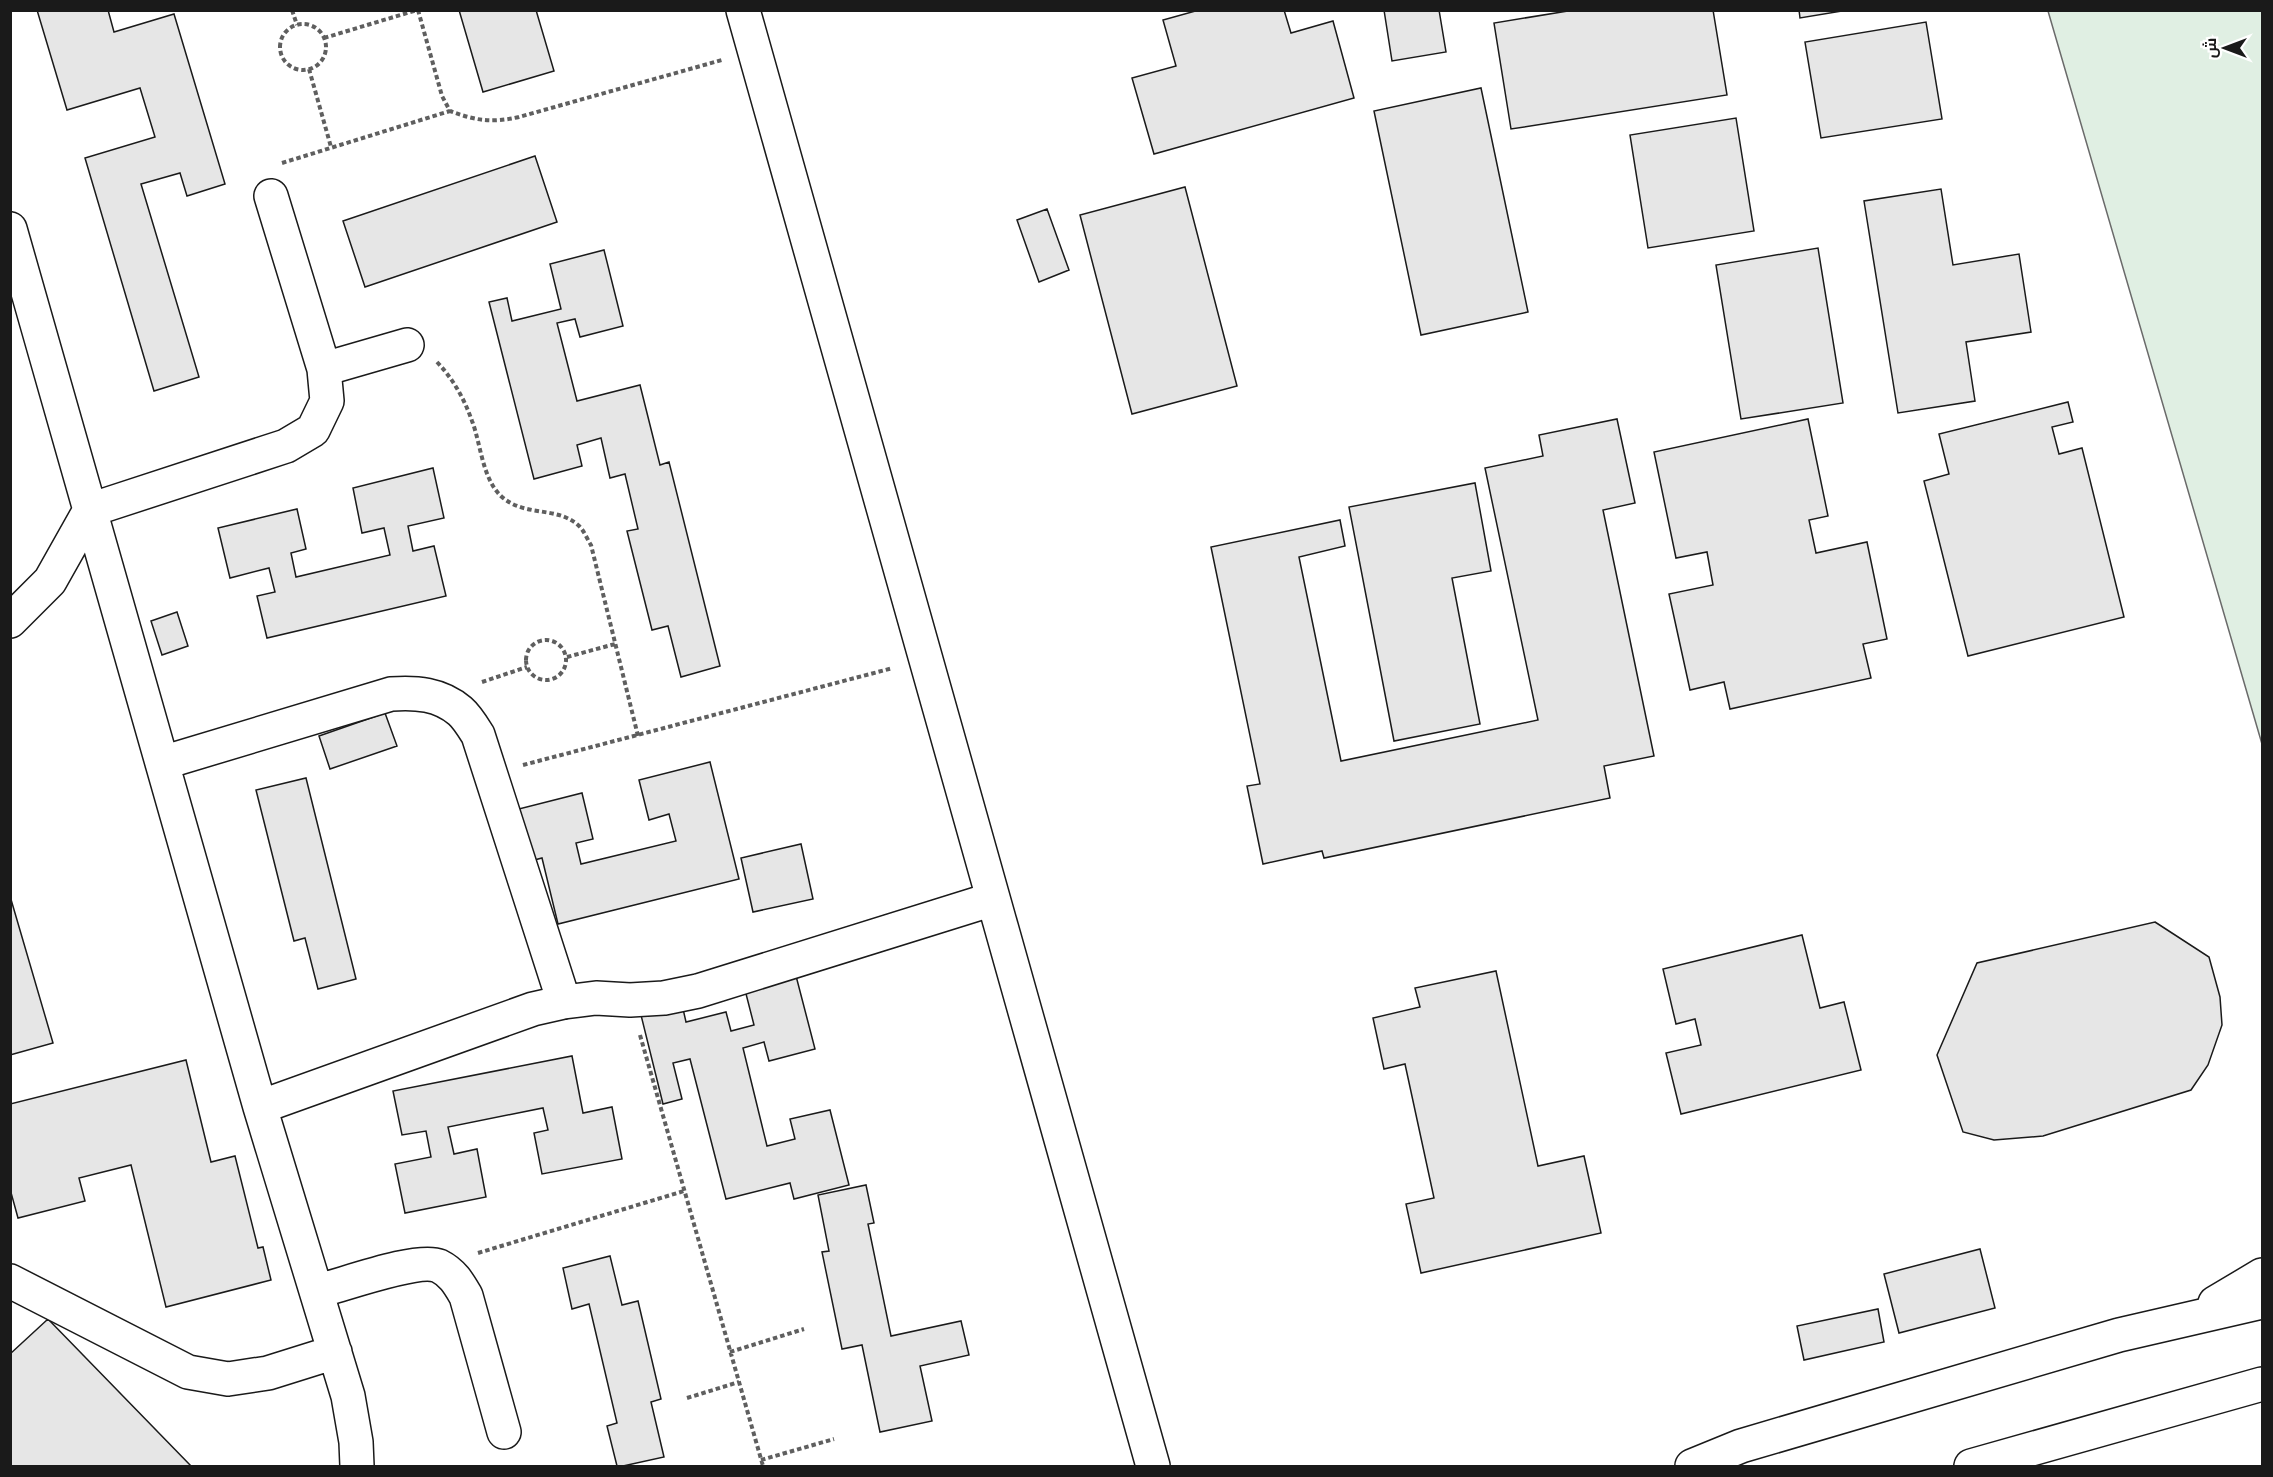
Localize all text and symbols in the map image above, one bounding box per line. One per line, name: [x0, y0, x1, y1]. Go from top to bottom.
north arrow: [2195, 18, 2255, 78]
text: ش: [2200, 38, 2220, 58]

